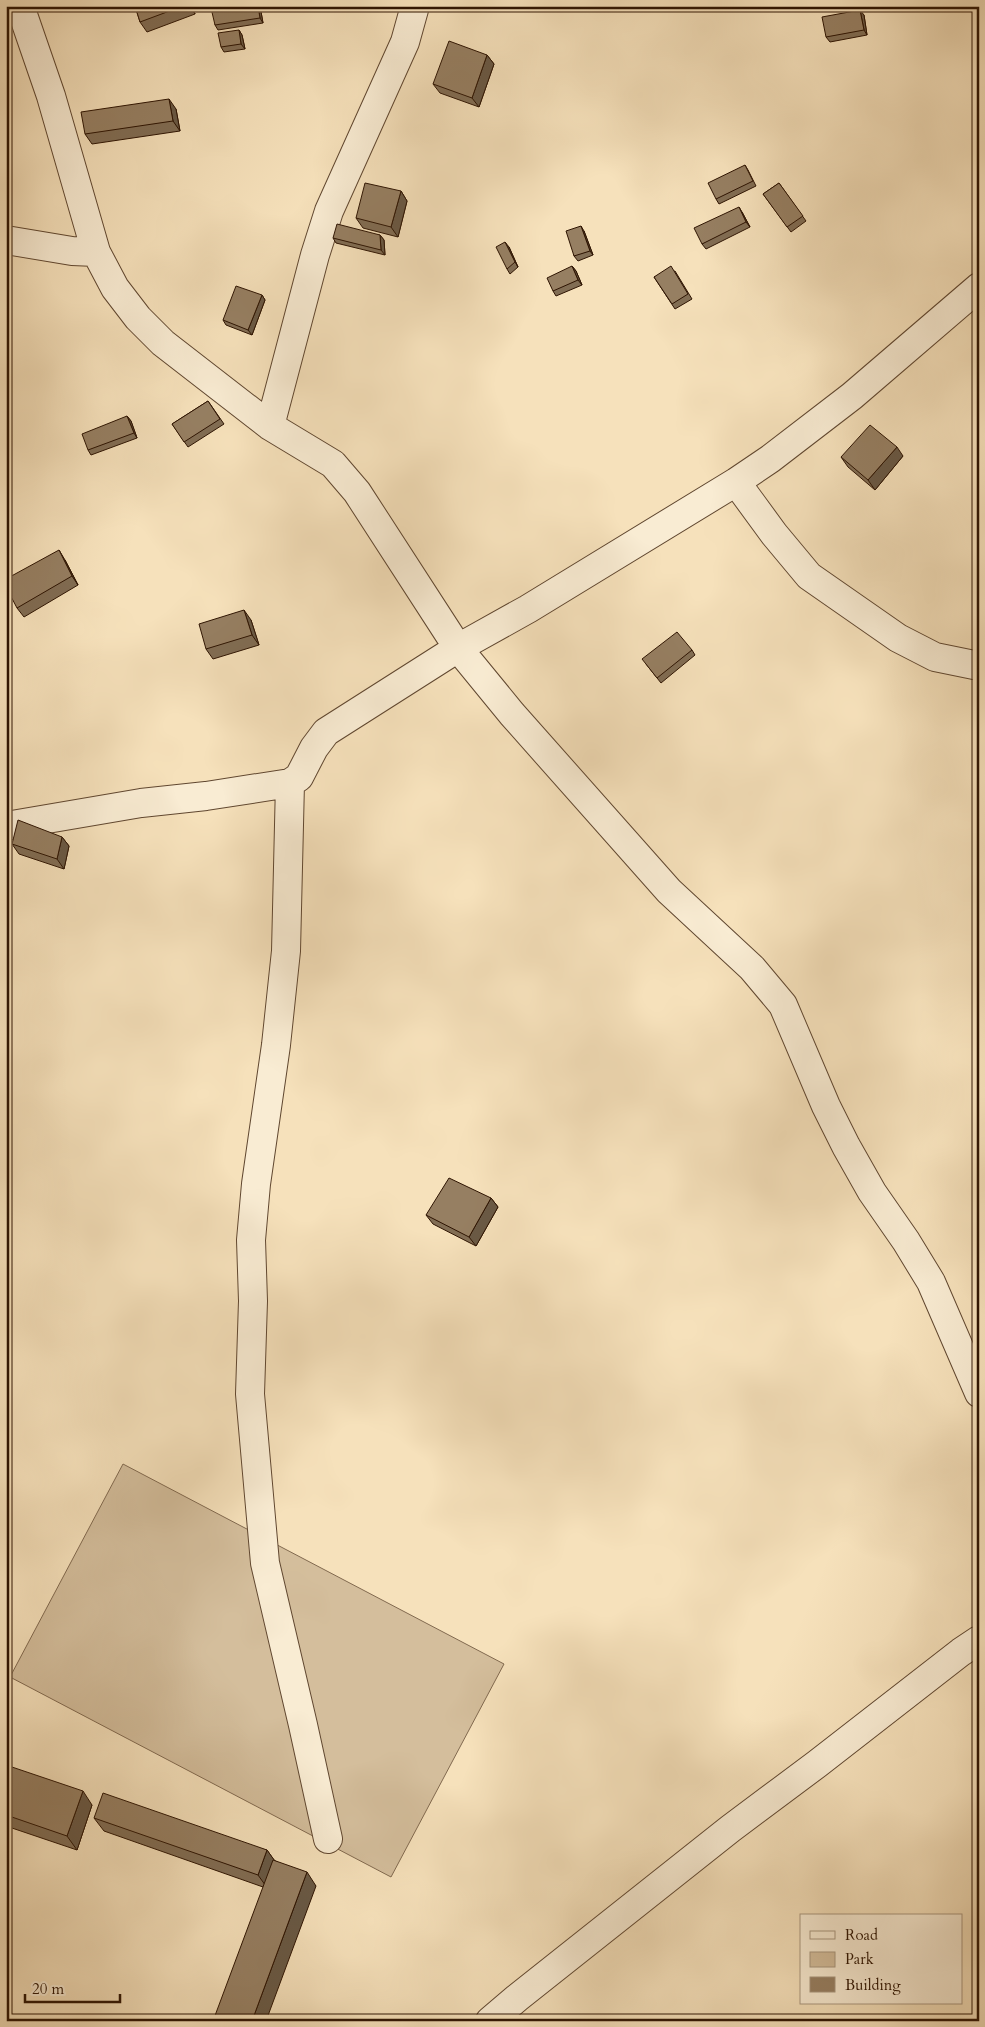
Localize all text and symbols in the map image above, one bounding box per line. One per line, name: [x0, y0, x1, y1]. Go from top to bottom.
legend: [800, 1914, 962, 2004]
text: Road: [845, 1925, 878, 1945]
text: Park: [845, 1949, 874, 1969]
scale bar: [25, 1972, 120, 2004]
text: Building: [845, 1975, 901, 1995]
text: 20 m: [32, 1979, 64, 1999]

